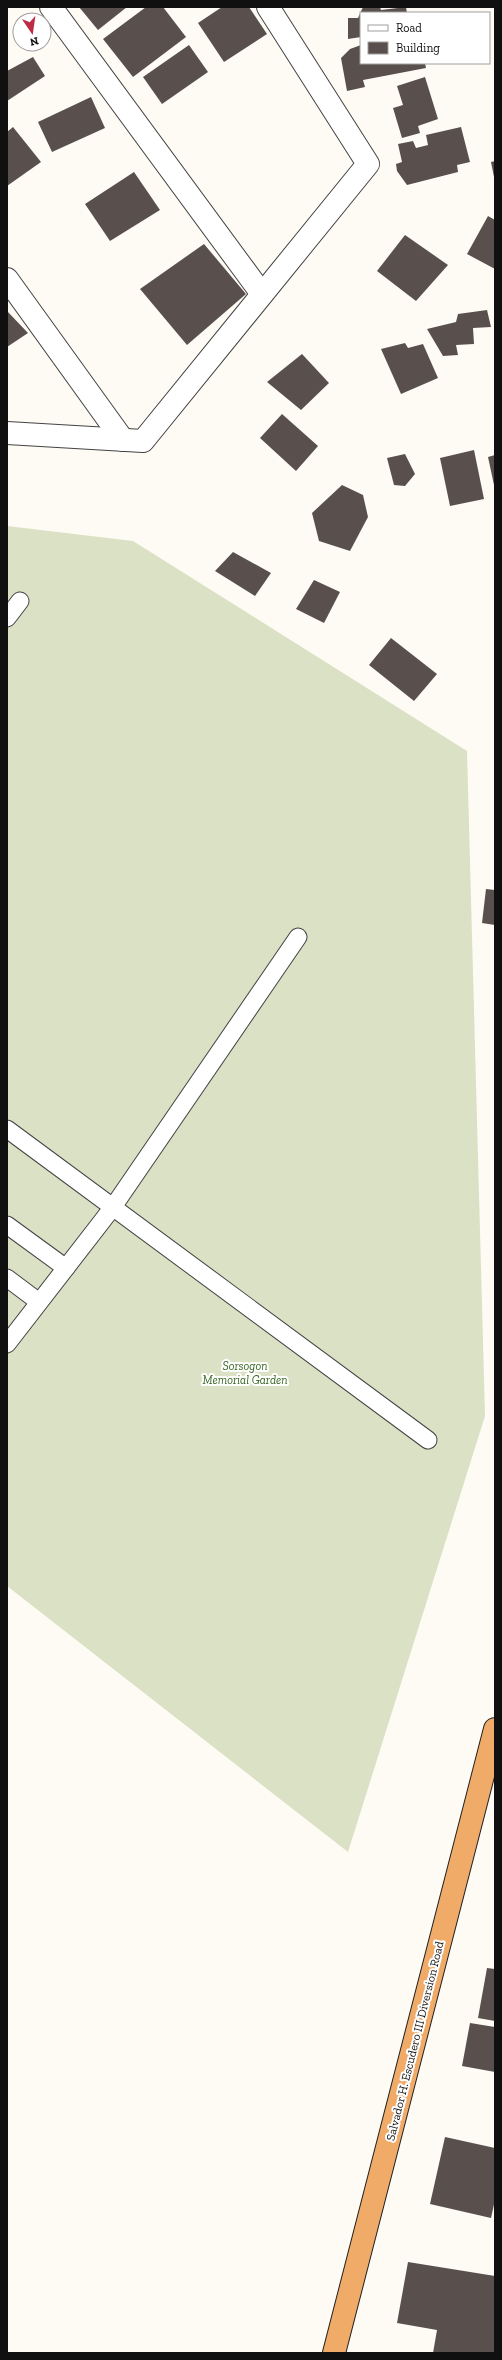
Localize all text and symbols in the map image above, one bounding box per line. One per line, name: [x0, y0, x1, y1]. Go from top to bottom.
north arrow: [12, 12, 52, 52]
legend: [360, 12, 490, 64]
text: Road: [396, 21, 422, 35]
text: N: [28, 34, 40, 49]
text: Building: [396, 41, 440, 55]
park label: Sorsogon Memorial Garden: [202, 1359, 288, 1387]
street label: Salvador H. Escudero III Diversion Road: [383, 1939, 447, 2142]

